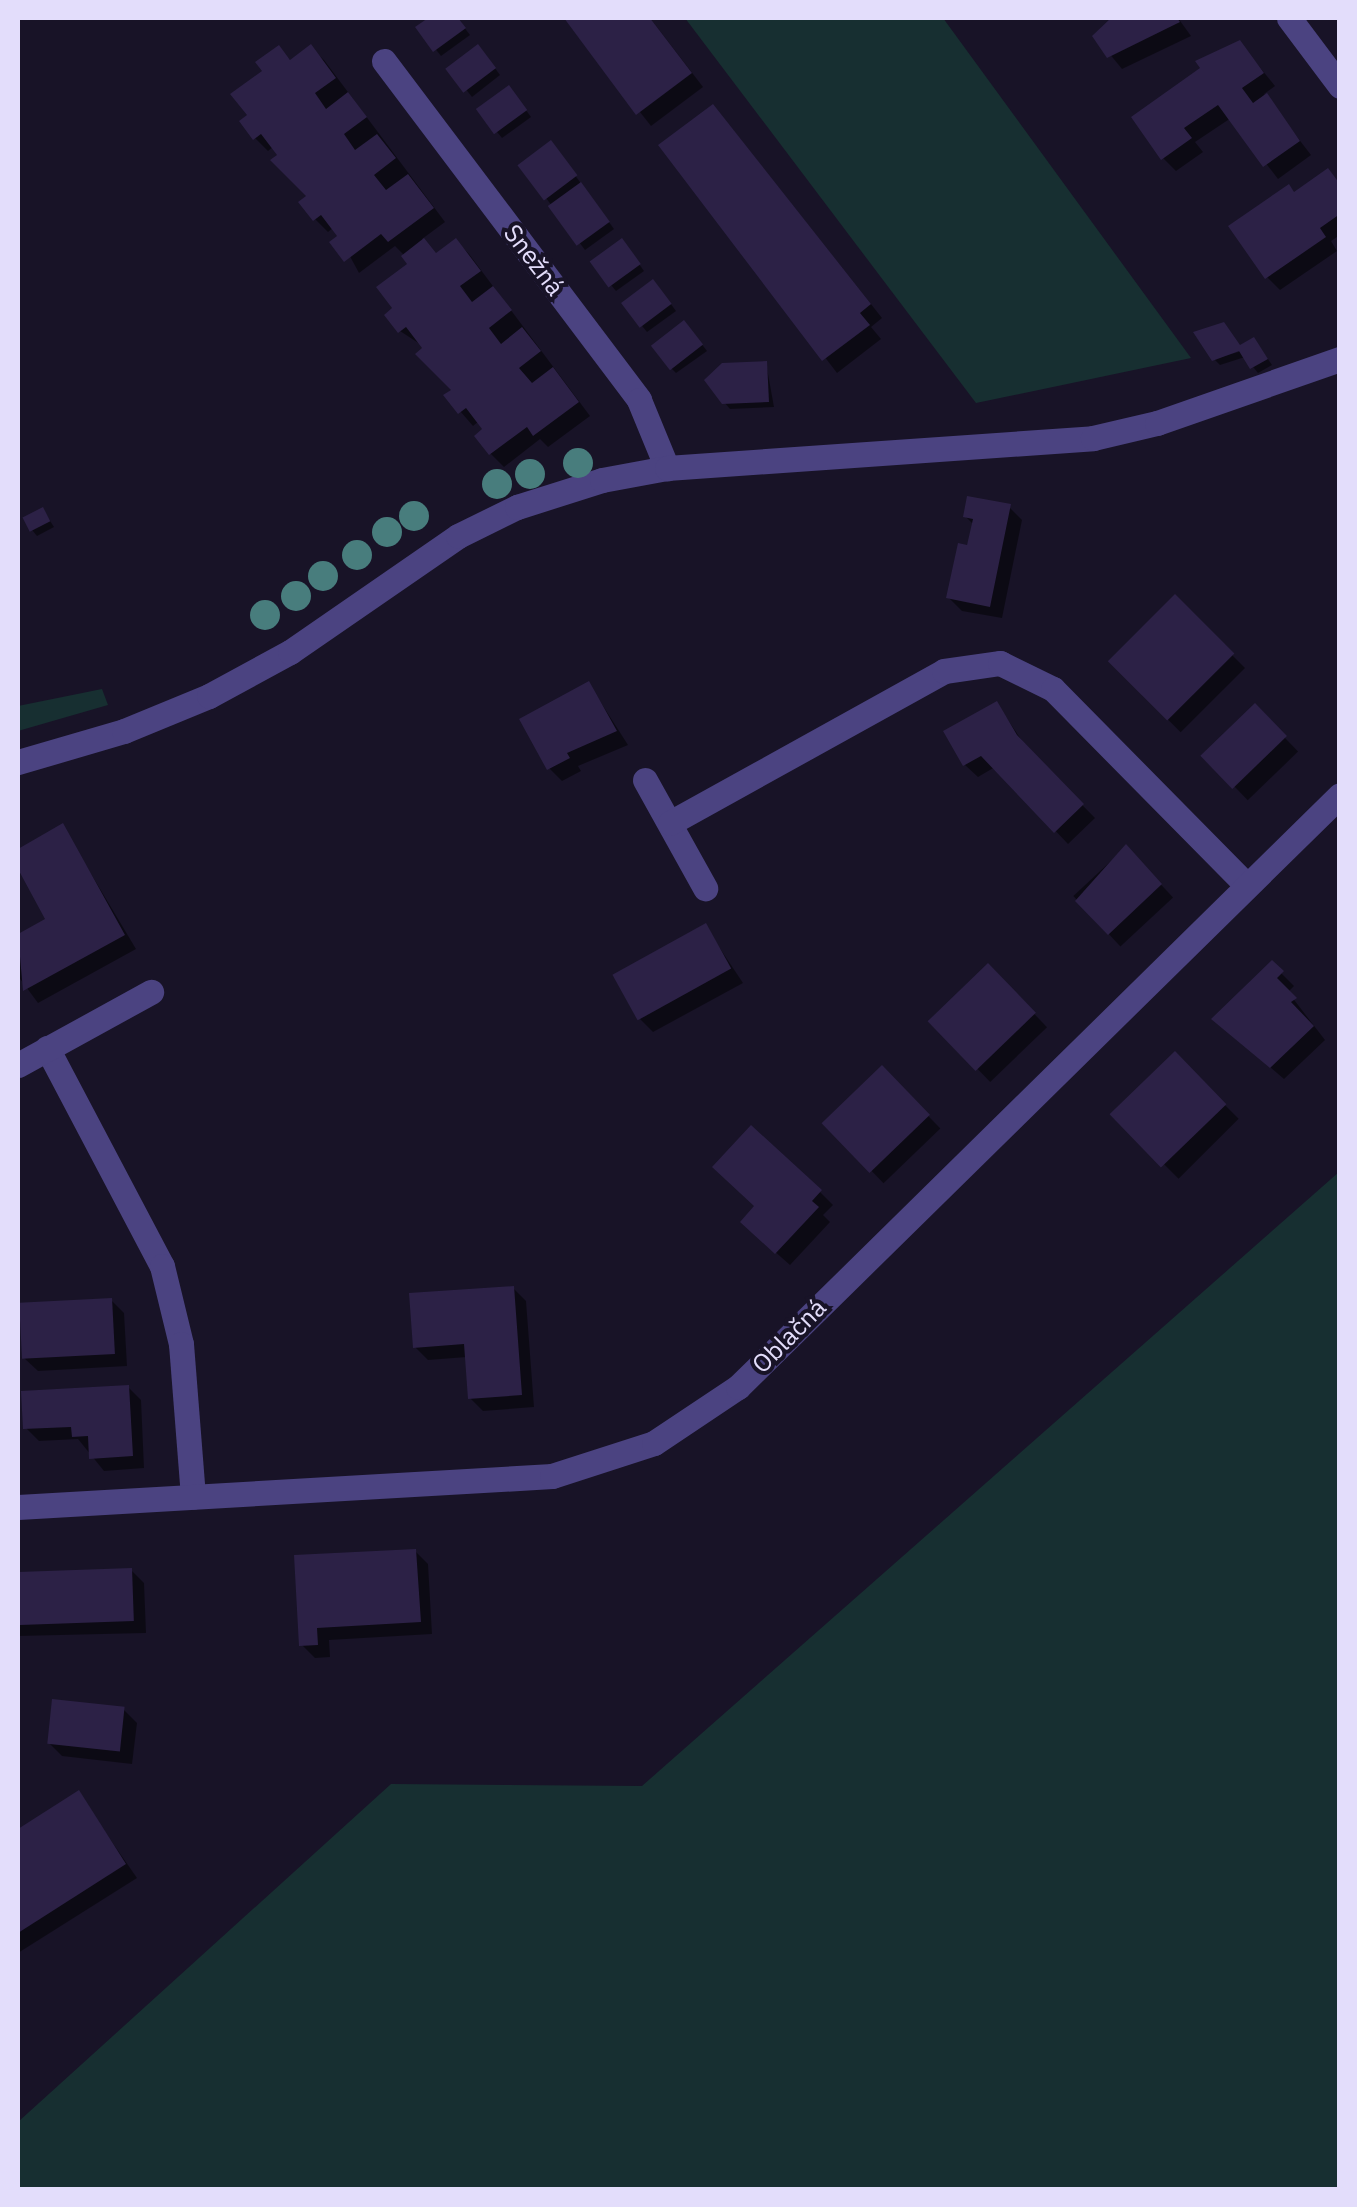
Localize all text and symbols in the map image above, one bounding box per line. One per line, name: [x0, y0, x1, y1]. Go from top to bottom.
street label: Snežná: [498, 218, 570, 302]
street label: Oblačná: [746, 1293, 832, 1379]

